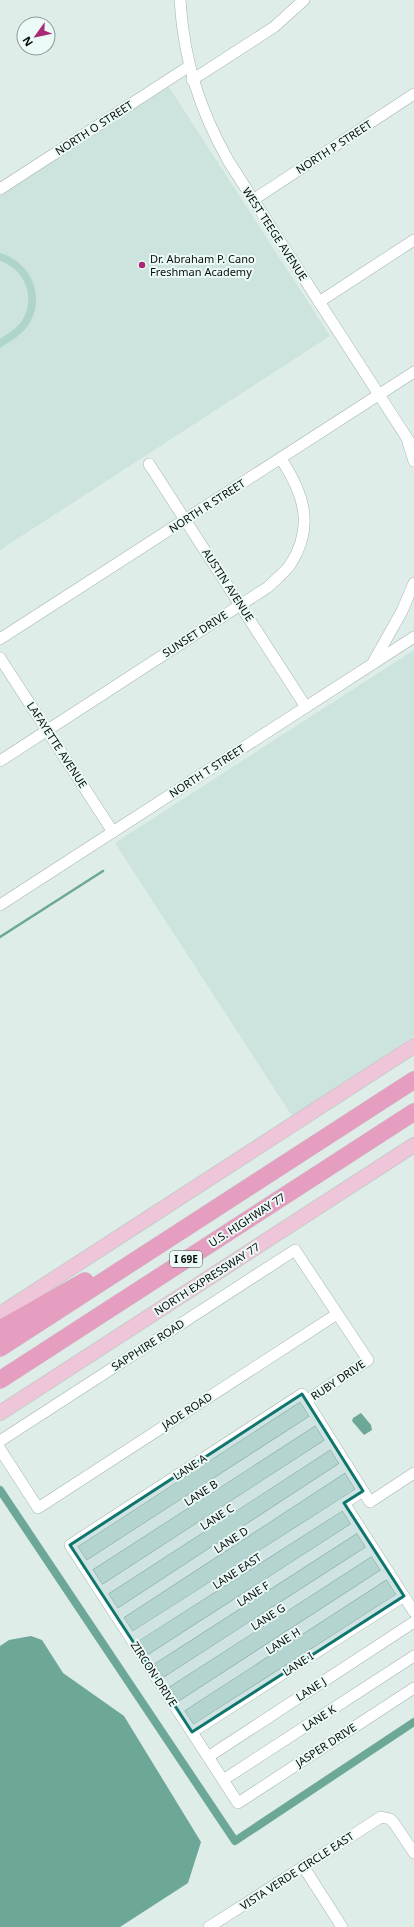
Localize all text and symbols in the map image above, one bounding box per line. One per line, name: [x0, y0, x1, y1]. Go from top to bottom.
north arrow: [16, 16, 56, 56]
text: N: [18, 34, 36, 50]
street label: NORTH O STREET: [52, 97, 135, 158]
street label: NORTH P STREET: [293, 116, 375, 177]
street label: WEST TEEGE AVENUE: [240, 184, 311, 283]
place label: Dr. Abraham P. Cano Freshman Academy: [150, 251, 255, 279]
marker: Dr. Abraham P. Cano Freshman Academy: [137, 260, 147, 270]
street label: NORTH R STREET: [166, 475, 248, 536]
street label: AUSTIN AVENUE: [199, 545, 258, 624]
street label: SUNSET DRIVE: [159, 607, 230, 660]
street label: LAFAYETTE AVENUE: [24, 699, 91, 791]
street label: NORTH T STREET: [166, 741, 247, 801]
street label: U.S. HIGHWAY 77: [206, 1189, 288, 1250]
street label: NORTH EXPRESSWAY 77: [151, 1239, 262, 1318]
road number: I 69E: [170, 1251, 202, 1267]
street label: SAPPHIRE ROAD: [108, 1315, 187, 1374]
street label: RUBY DRIVE: [308, 1356, 368, 1403]
street label: JADE ROAD: [158, 1389, 215, 1433]
street label: LANE A: [170, 1450, 210, 1483]
street label: LANE B: [181, 1476, 220, 1509]
street label: LANE C: [197, 1500, 236, 1533]
street label: LANE D: [211, 1523, 251, 1556]
street label: LANE EAST: [209, 1549, 264, 1592]
street label: LANE F: [234, 1577, 272, 1610]
street label: LANE G: [248, 1600, 288, 1633]
street label: LANE H: [263, 1624, 303, 1657]
street label: ZIRCON DRIVE: [128, 1638, 181, 1709]
street label: LANE I: [279, 1648, 316, 1679]
street label: LANE J: [293, 1673, 329, 1704]
street label: LANE K: [299, 1701, 338, 1734]
street label: JASPER DRIVE: [292, 1719, 359, 1770]
street label: VISTA VERDE CIRCLE EAST: [237, 1828, 356, 1913]

